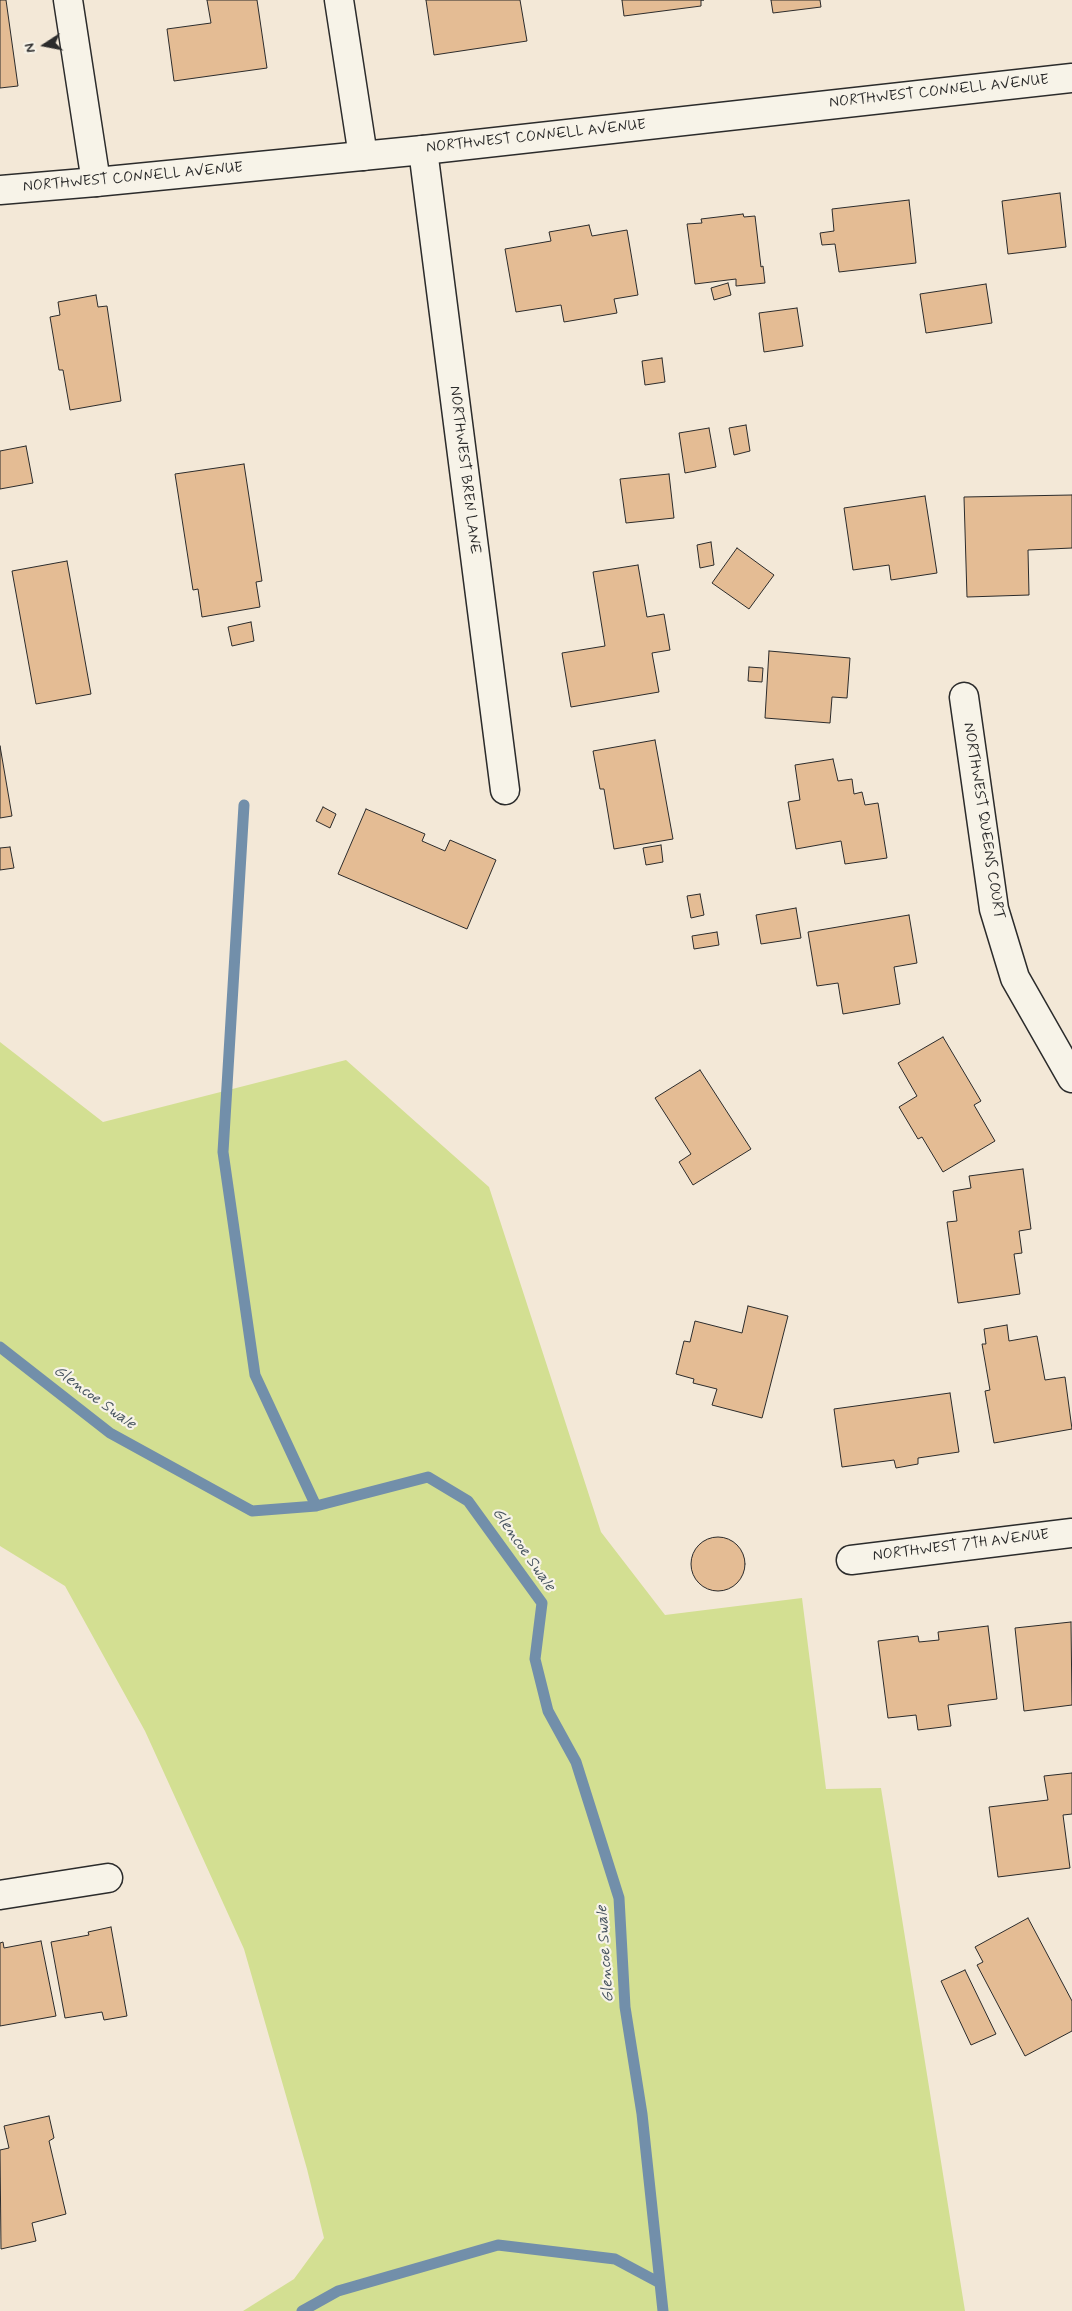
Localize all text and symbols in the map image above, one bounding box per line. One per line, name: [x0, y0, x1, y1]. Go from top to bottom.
north arrow: [20, 20, 70, 70]
text: N: [21, 42, 40, 54]
street label: NORTHWEST CONNELL AVENUE: [828, 72, 1050, 112]
street label: NORTHWEST CONNELL AVENUE: [425, 117, 647, 157]
street label: NORTHWEST CONNELL AVENUE: [22, 159, 244, 197]
street label: NORTHWEST BREN LANE: [445, 385, 483, 555]
street label: NORTHWEST QUEENS COURT: [959, 721, 1007, 921]
water label: Glencoe Swale: [49, 1362, 139, 1434]
water label: Glencoe Swale: [487, 1505, 559, 1595]
street label: NORTHWEST 7TH AVENUE: [872, 1526, 1050, 1566]
water label: Glencoe Swale: [593, 1905, 619, 2003]

